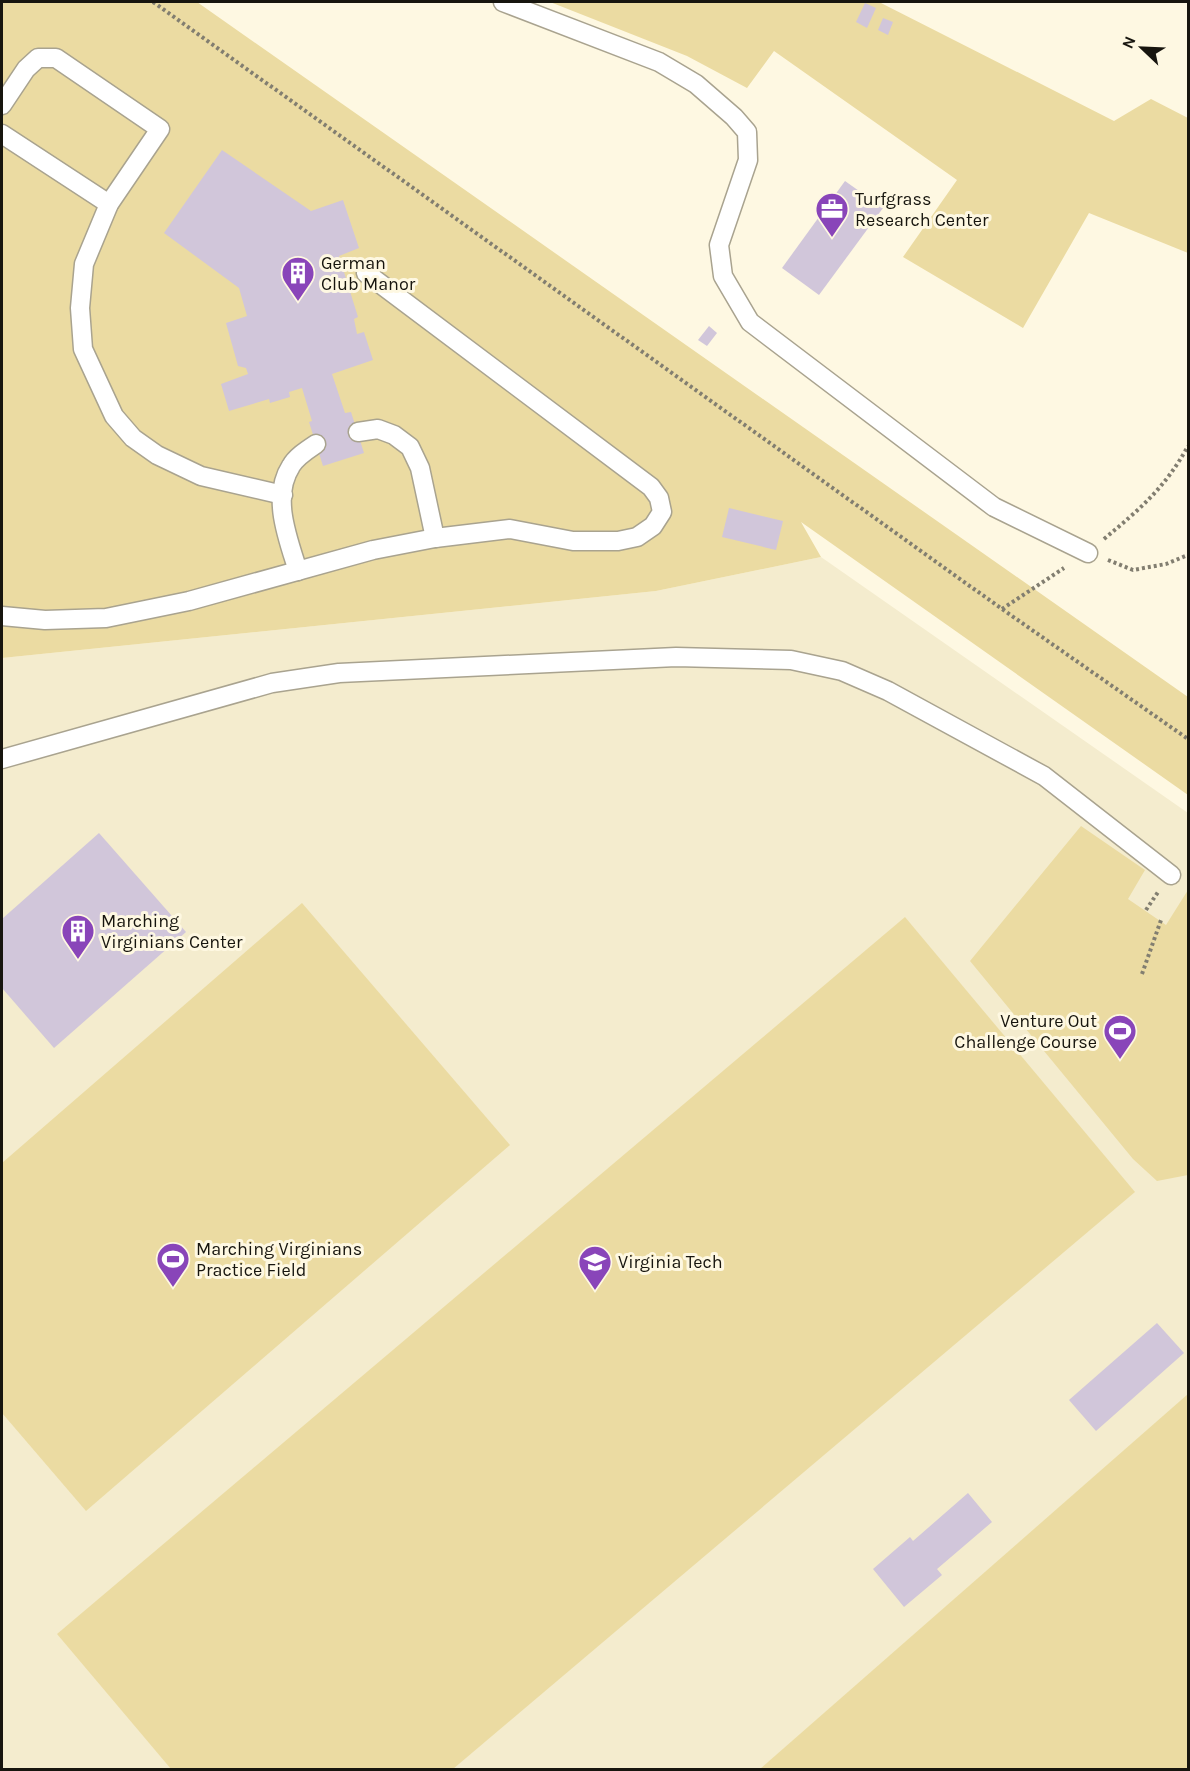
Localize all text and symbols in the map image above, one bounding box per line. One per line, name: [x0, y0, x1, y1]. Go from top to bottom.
north arrow: [1112, 18, 1172, 78]
text: N: [1118, 33, 1140, 51]
place label: Turfgrass Research Center: [855, 188, 989, 231]
office icon: Turfgrass Research Center: [814, 191, 850, 238]
place label: German Club Manor: [321, 252, 416, 295]
building icon: German Club Manor: [280, 255, 316, 302]
place label: Marching Virginians Center: [101, 910, 243, 953]
building icon: Marching Virginians Center: [60, 913, 96, 960]
place label: Venture Out Challenge Course: [954, 1010, 1097, 1053]
sports icon: Venture Out Challenge Course: [1102, 1013, 1138, 1060]
place label: Marching Virginians Practice Field: [196, 1238, 362, 1281]
sports icon: Marching Virginians Practice Field: [155, 1241, 191, 1288]
school or university icon: Virginia Tech: [577, 1244, 613, 1291]
place label: Virginia Tech: [618, 1251, 723, 1273]

